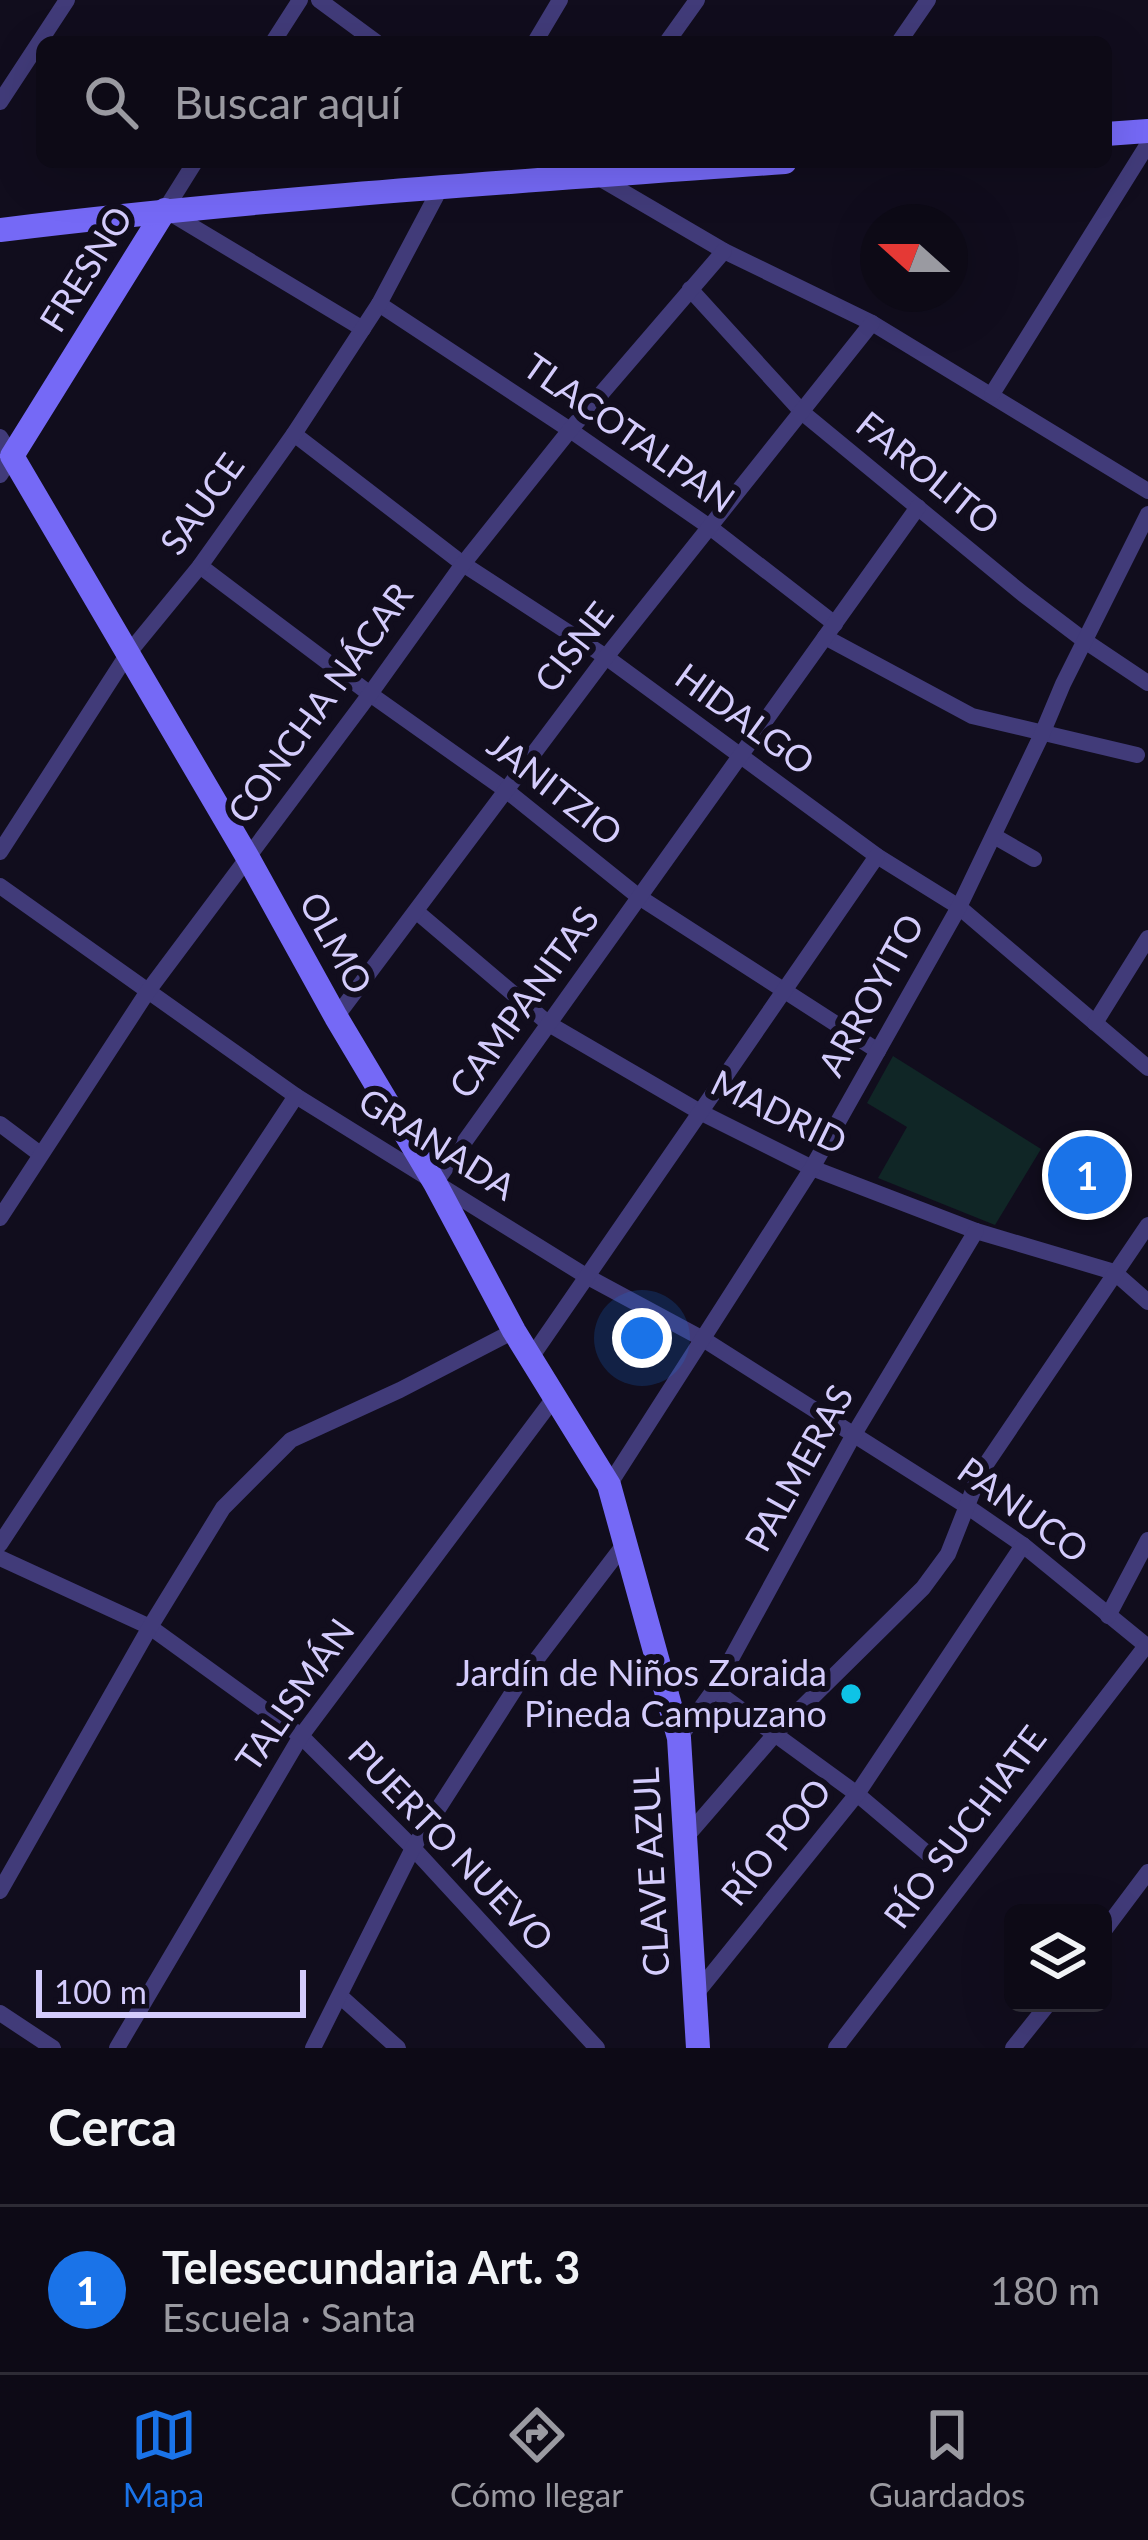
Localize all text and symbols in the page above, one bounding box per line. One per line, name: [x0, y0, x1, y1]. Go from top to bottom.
search box: [36, 36, 1112, 168]
icon: search: [78, 69, 144, 135]
text: Buscar aquí: [174, 75, 401, 129]
street label: FRESNO: [30, 198, 141, 339]
north arrow: [860, 204, 968, 312]
street label: TLACOTALPAN: [515, 343, 744, 521]
street label: FAROLITO: [848, 401, 1009, 543]
street label: SAUCE: [150, 444, 253, 563]
street label: CONCHA NÁCAR: [217, 573, 421, 831]
street label: CISNE: [524, 593, 622, 700]
street label: HIDALGO: [668, 653, 824, 783]
street label: JANITZIO: [480, 722, 632, 854]
street label: OLMO: [291, 884, 383, 1001]
street label: CAMPANITAS: [439, 897, 607, 1106]
street label: ARROYITO: [808, 906, 933, 1083]
street label: MADRID: [705, 1060, 854, 1163]
street label: GRANADA: [351, 1078, 524, 1209]
pin: 1: [1048, 1130, 1126, 1220]
your location: [612, 1308, 672, 1368]
street label: PALMERAS: [734, 1377, 862, 1558]
street label: PANUCO: [950, 1447, 1097, 1571]
street label: TALISMÁN: [226, 1610, 363, 1779]
place label: Jardín de Niños Zoraida Pineda Campuzano: [456, 1650, 827, 1735]
marker: Jardín de Niños Zoraida Pineda Campuzano: [838, 1681, 864, 1707]
street label: RÍO SUCHIATE: [874, 1716, 1055, 1936]
street label: PUERTO NUEVO: [340, 1731, 563, 1960]
street label: CLAVE AZUL: [623, 1766, 677, 1978]
street label: RÍO POO: [711, 1769, 839, 1913]
map controls: [1004, 1904, 1112, 2012]
button: layers: [1004, 1904, 1112, 2012]
scale bar: [36, 1964, 306, 2017]
text: 100 m: [54, 1971, 147, 2011]
text: Cerca: [48, 2096, 177, 2157]
text: Telesecundaria Art. 3: [162, 2240, 580, 2294]
text: 1: [76, 2267, 98, 2313]
text: 180 m: [990, 2267, 1100, 2313]
text: Escuela · Santa: [162, 2294, 416, 2340]
tab: Mapa: [123, 2402, 204, 2514]
tab: Cómo llegar: [450, 2402, 623, 2514]
tab: Guardados: [869, 2402, 1025, 2514]

